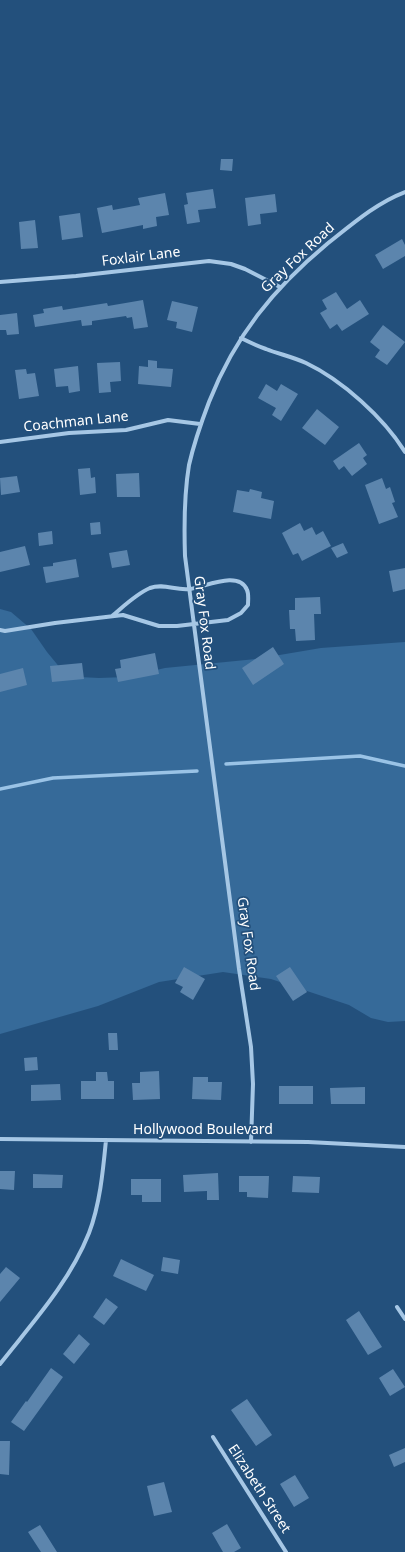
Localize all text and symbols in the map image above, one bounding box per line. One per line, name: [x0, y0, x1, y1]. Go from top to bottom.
street label: Gray Fox Road: [258, 220, 338, 296]
street label: Foxlair Lane: [101, 244, 181, 270]
street label: Coachman Lane: [23, 408, 129, 436]
street label: Gray Fox Road: [190, 575, 218, 671]
street label: Gray Fox Road: [233, 896, 263, 992]
street label: Hollywood Boulevard: [133, 1122, 273, 1138]
street label: Elizabeth Street: [224, 1441, 294, 1537]

